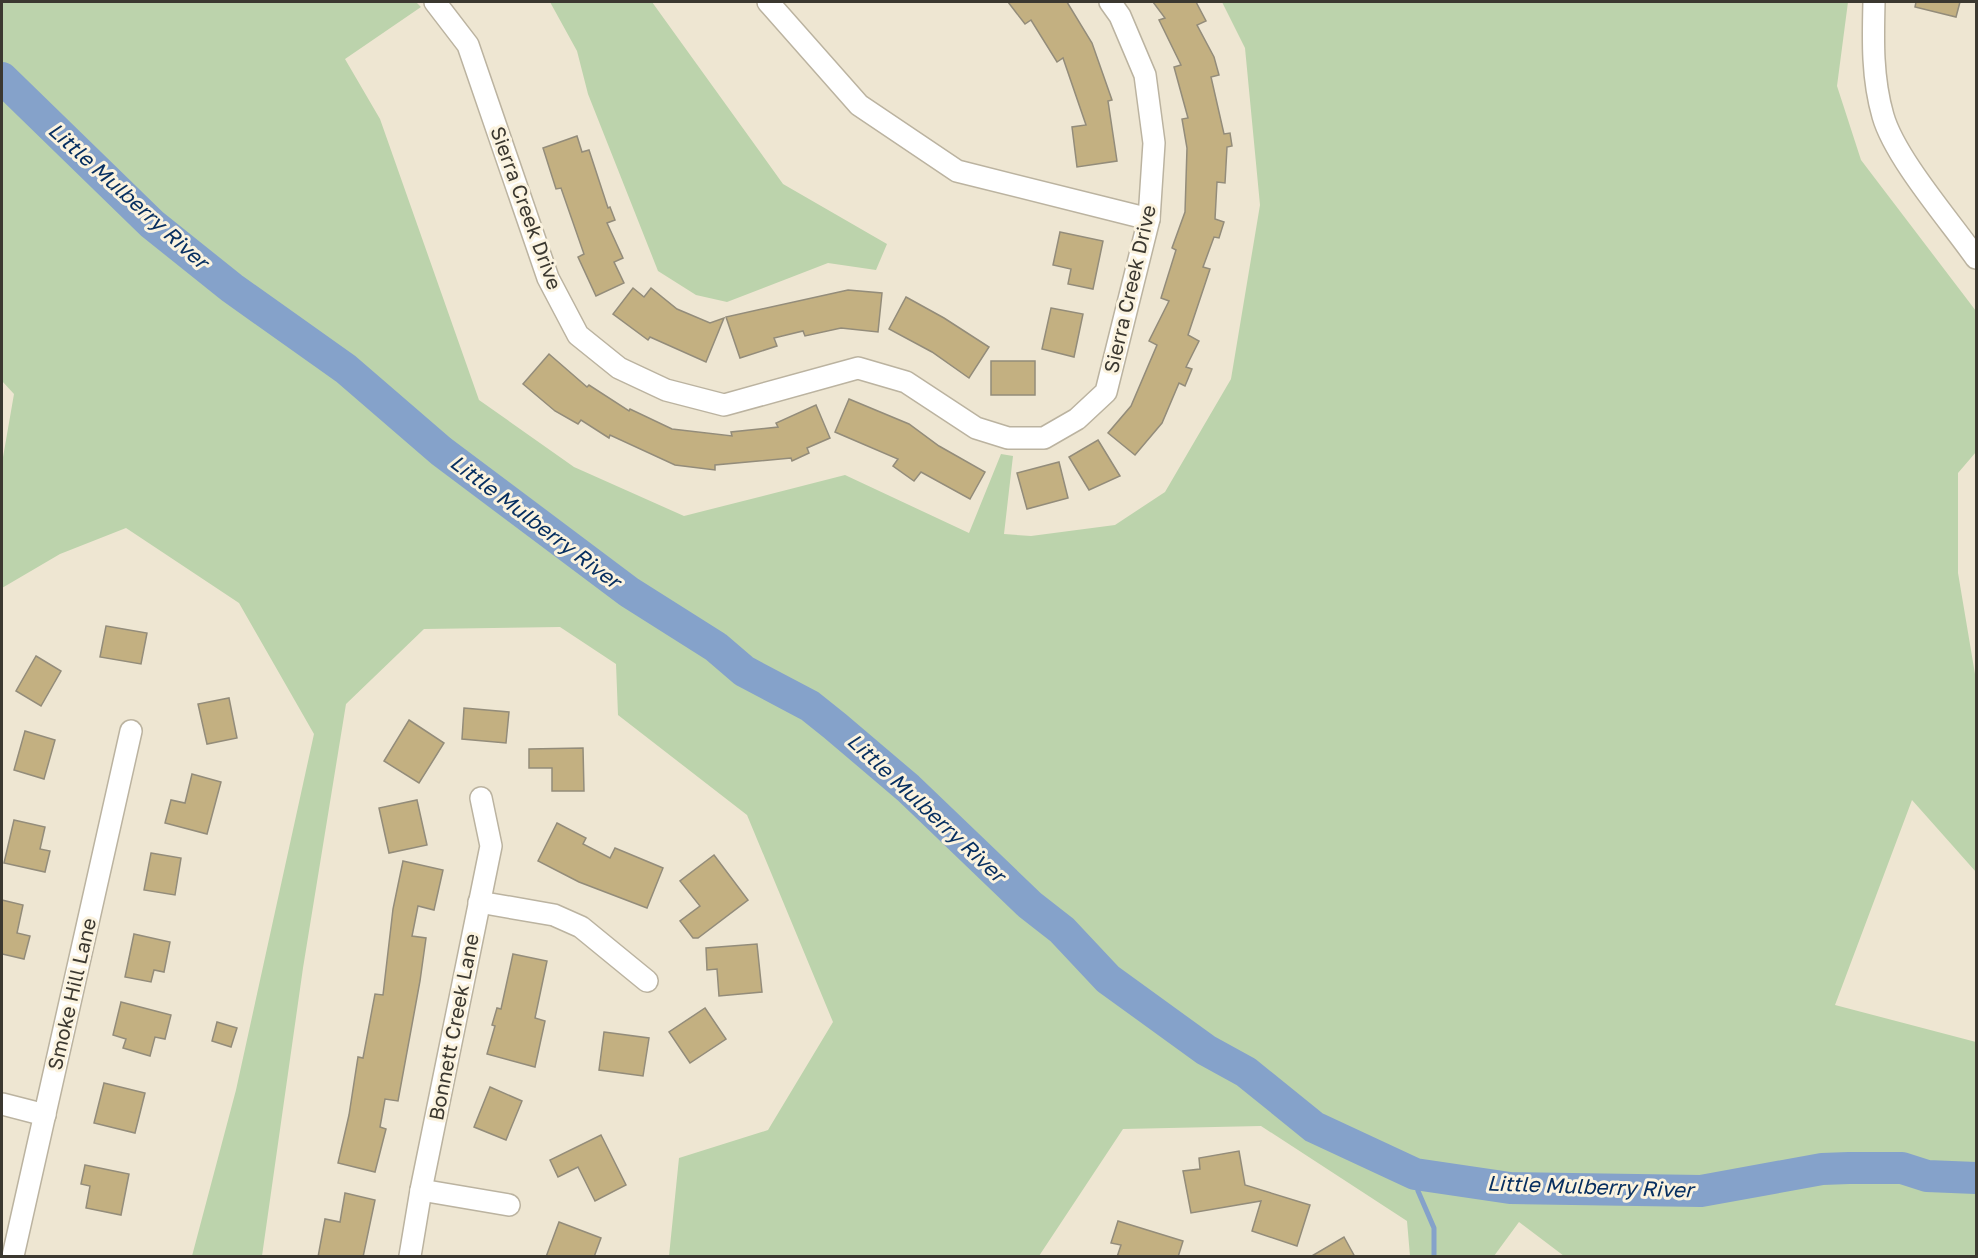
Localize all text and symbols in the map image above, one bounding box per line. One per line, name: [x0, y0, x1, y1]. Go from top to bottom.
water label: Little Mulberry River: [43, 117, 216, 276]
street label: Sierra Creek Drive: [486, 123, 568, 292]
street label: Sierra Creek Drive: [1098, 202, 1160, 375]
water label: Little Mulberry River: [445, 449, 628, 595]
water label: Little Mulberry River: [842, 727, 1013, 889]
street label: Smoke Hill Lane: [42, 915, 100, 1072]
street label: Bonnett Creek Lane: [423, 931, 483, 1122]
water label: Little Mulberry River: [1486, 1169, 1696, 1203]

